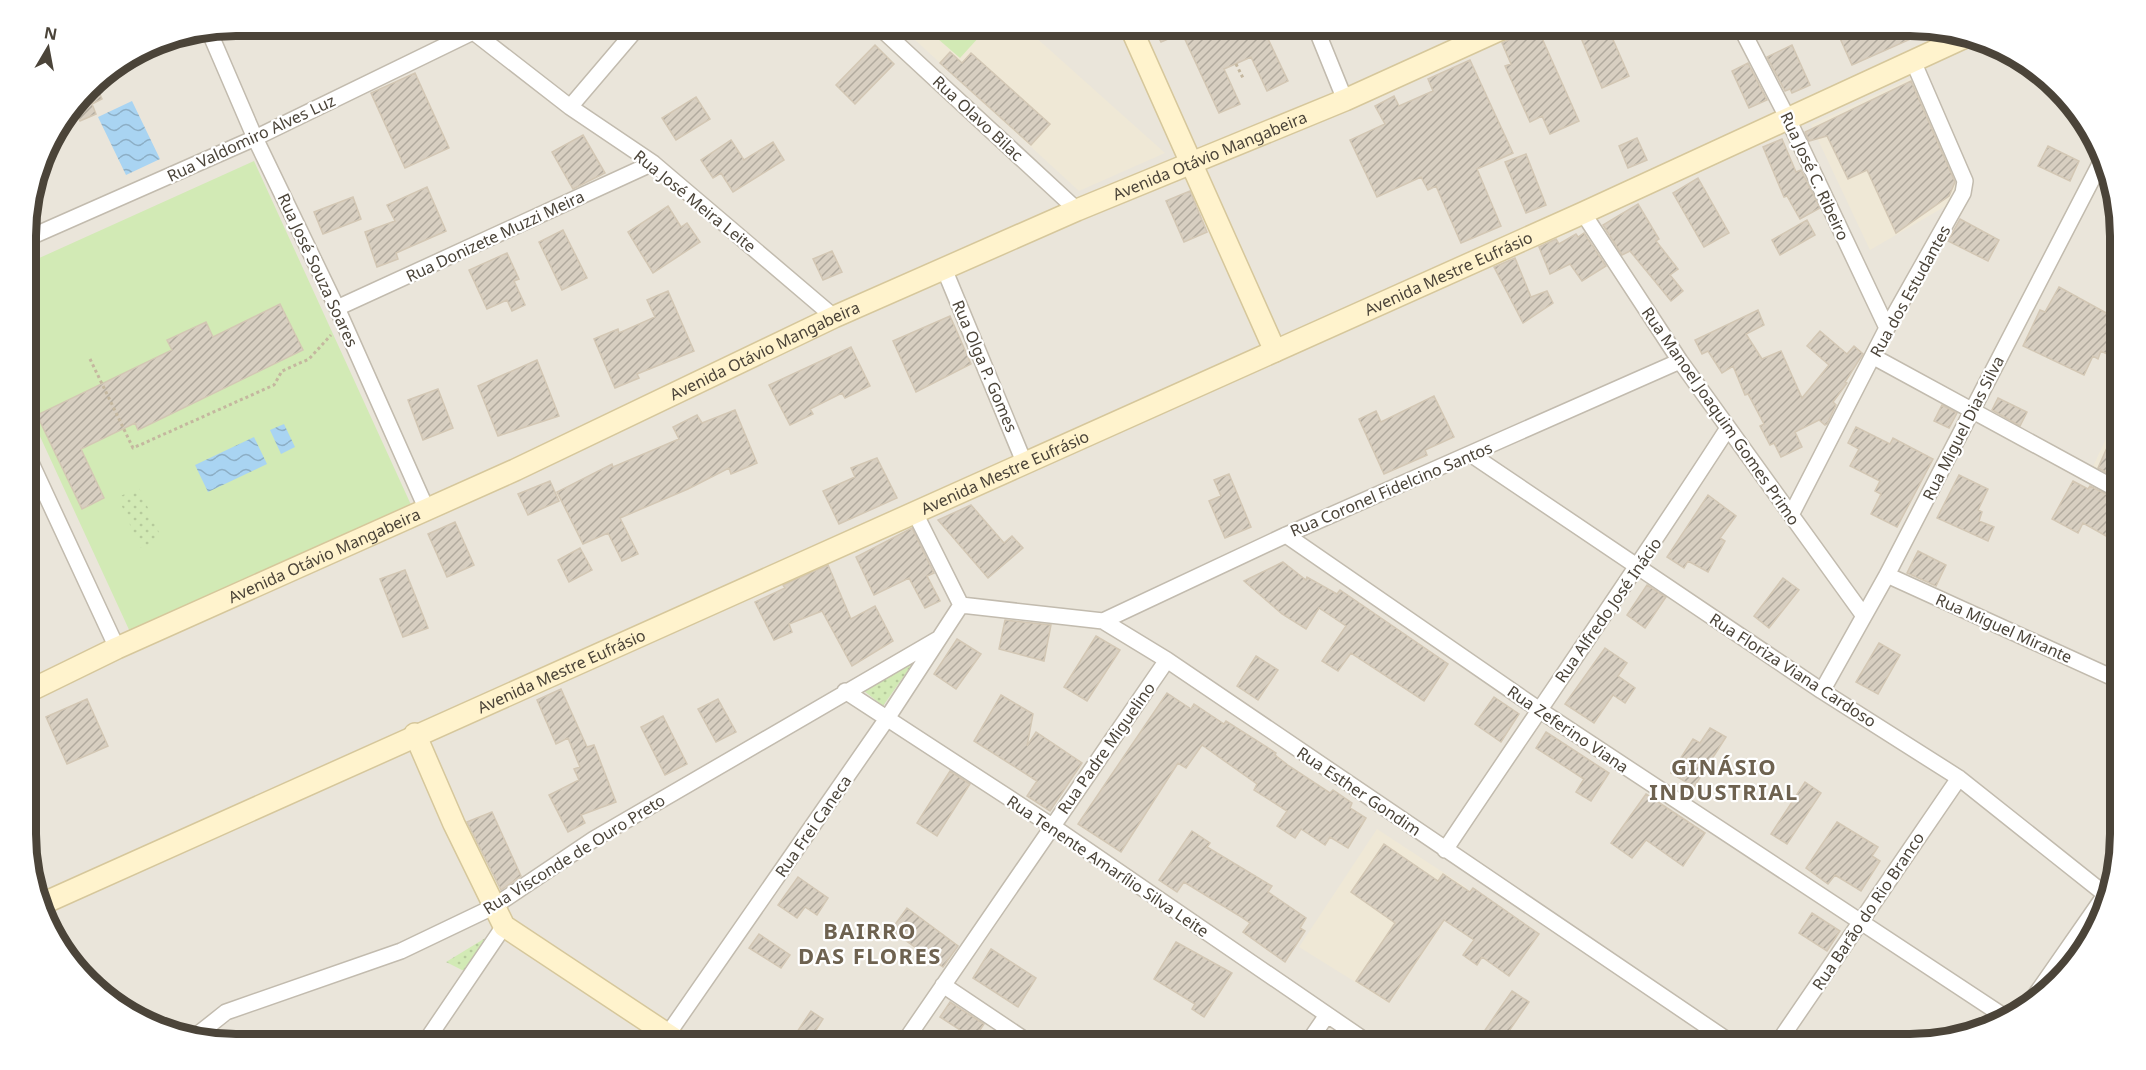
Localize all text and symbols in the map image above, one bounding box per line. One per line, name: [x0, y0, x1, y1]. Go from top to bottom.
north arrow: [18, 18, 78, 78]
text: N: [42, 21, 59, 45]
street label: Rua Olavo Bilac: [928, 70, 1028, 166]
street label: Rua Valdomiro Alves Luz: [163, 89, 339, 187]
street label: Avenida Otávio Mangabeira: [1109, 106, 1310, 205]
street label: Rua José C. Ribeiro: [1776, 108, 1854, 244]
street label: Rua José Meira Leite: [629, 145, 761, 257]
street label: Rua Donizete Muzzi Meira: [402, 185, 588, 287]
street label: Rua José Souza Soares: [273, 190, 363, 350]
street label: Rua dos Estudantes: [1865, 221, 1955, 361]
street label: Avenida Mestre Eufrásio: [1361, 226, 1536, 321]
street label: Avenida Otávio Mangabeira: [666, 296, 863, 405]
street label: Rua Olga P. Gomes: [947, 297, 1023, 435]
street label: Rua Manoel Joaquim Gomes Primo: [1637, 303, 1805, 529]
street label: Rua Miguel Dias Silva: [1917, 352, 2009, 504]
street label: Avenida Mestre Eufrásio: [917, 425, 1092, 519]
street label: Rua Coronel Fidelcino Santos: [1287, 436, 1495, 542]
street label: Avenida Otávio Mangabeira: [224, 503, 424, 608]
street label: Rua Alfredo José Inácio: [1550, 533, 1666, 687]
street label: Rua Miguel Mirante: [1932, 588, 2076, 668]
street label: Rua Floriza Viana Cardoso: [1705, 608, 1881, 732]
street label: Avenida Mestre Eufrásio: [474, 624, 649, 718]
street label: Rua Padre Miguelino: [1052, 678, 1160, 818]
street label: Rua Zeferino Viana: [1503, 680, 1633, 778]
street label: Rua Esther Gondim: [1293, 741, 1425, 841]
district label: GINÁSIO INDUSTRIAL: [1649, 751, 1799, 806]
street label: Rua Frei Caneca: [770, 771, 856, 881]
street label: Rua Visconde de Ouro Preto: [479, 789, 669, 919]
street label: Rua Tenente Amarílio Silva Leite: [1003, 790, 1213, 942]
street label: Rua Barão do Rio Branco: [1807, 828, 1929, 994]
district label: BAIRRO DAS FLORES: [798, 915, 942, 970]

